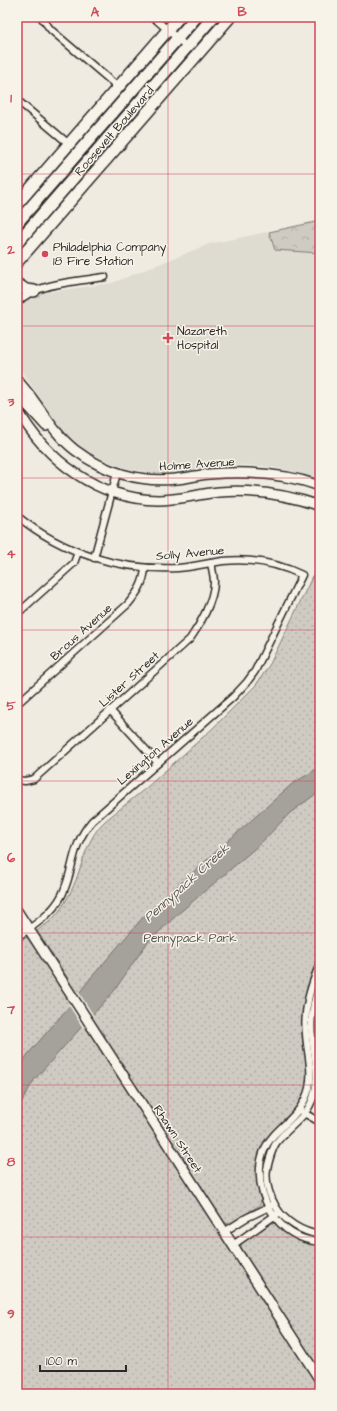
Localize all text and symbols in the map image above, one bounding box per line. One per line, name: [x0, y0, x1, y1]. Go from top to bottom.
text: A: [91, 3, 100, 21]
text: B: [237, 3, 247, 21]
street label: Roosevelt Boulevard: [71, 83, 158, 180]
text: 1: [10, 89, 12, 107]
place label: Philadelphia Company 18 Fire Station: [53, 239, 167, 270]
text: 2: [6, 241, 15, 259]
marker: Philadelphia Company 18 Fire Station: [40, 249, 50, 259]
place label: Nazareth Hospital: [177, 323, 227, 354]
marker: Nazareth Hospital: [162, 332, 174, 344]
text: 3: [7, 393, 15, 411]
street label: Holme Avenue: [159, 453, 236, 476]
street label: Solly Avenue: [155, 542, 226, 566]
text: 4: [7, 545, 16, 563]
street label: Brous Avenue: [47, 600, 116, 665]
street label: Lister Street: [95, 648, 163, 711]
text: 5: [6, 697, 16, 715]
street label: Lexington Avenue: [114, 713, 198, 790]
water label: Pennypack Creek: [140, 839, 235, 927]
text: 6: [7, 849, 16, 867]
park label: Pennypack Park: [143, 930, 237, 948]
text: 7: [6, 1001, 16, 1019]
street label: Rhawn Street: [149, 1102, 206, 1177]
text: 8: [7, 1153, 16, 1171]
text: 9: [7, 1305, 15, 1323]
scale bar: [40, 1347, 126, 1373]
text: 100 m: [46, 1353, 77, 1370]

